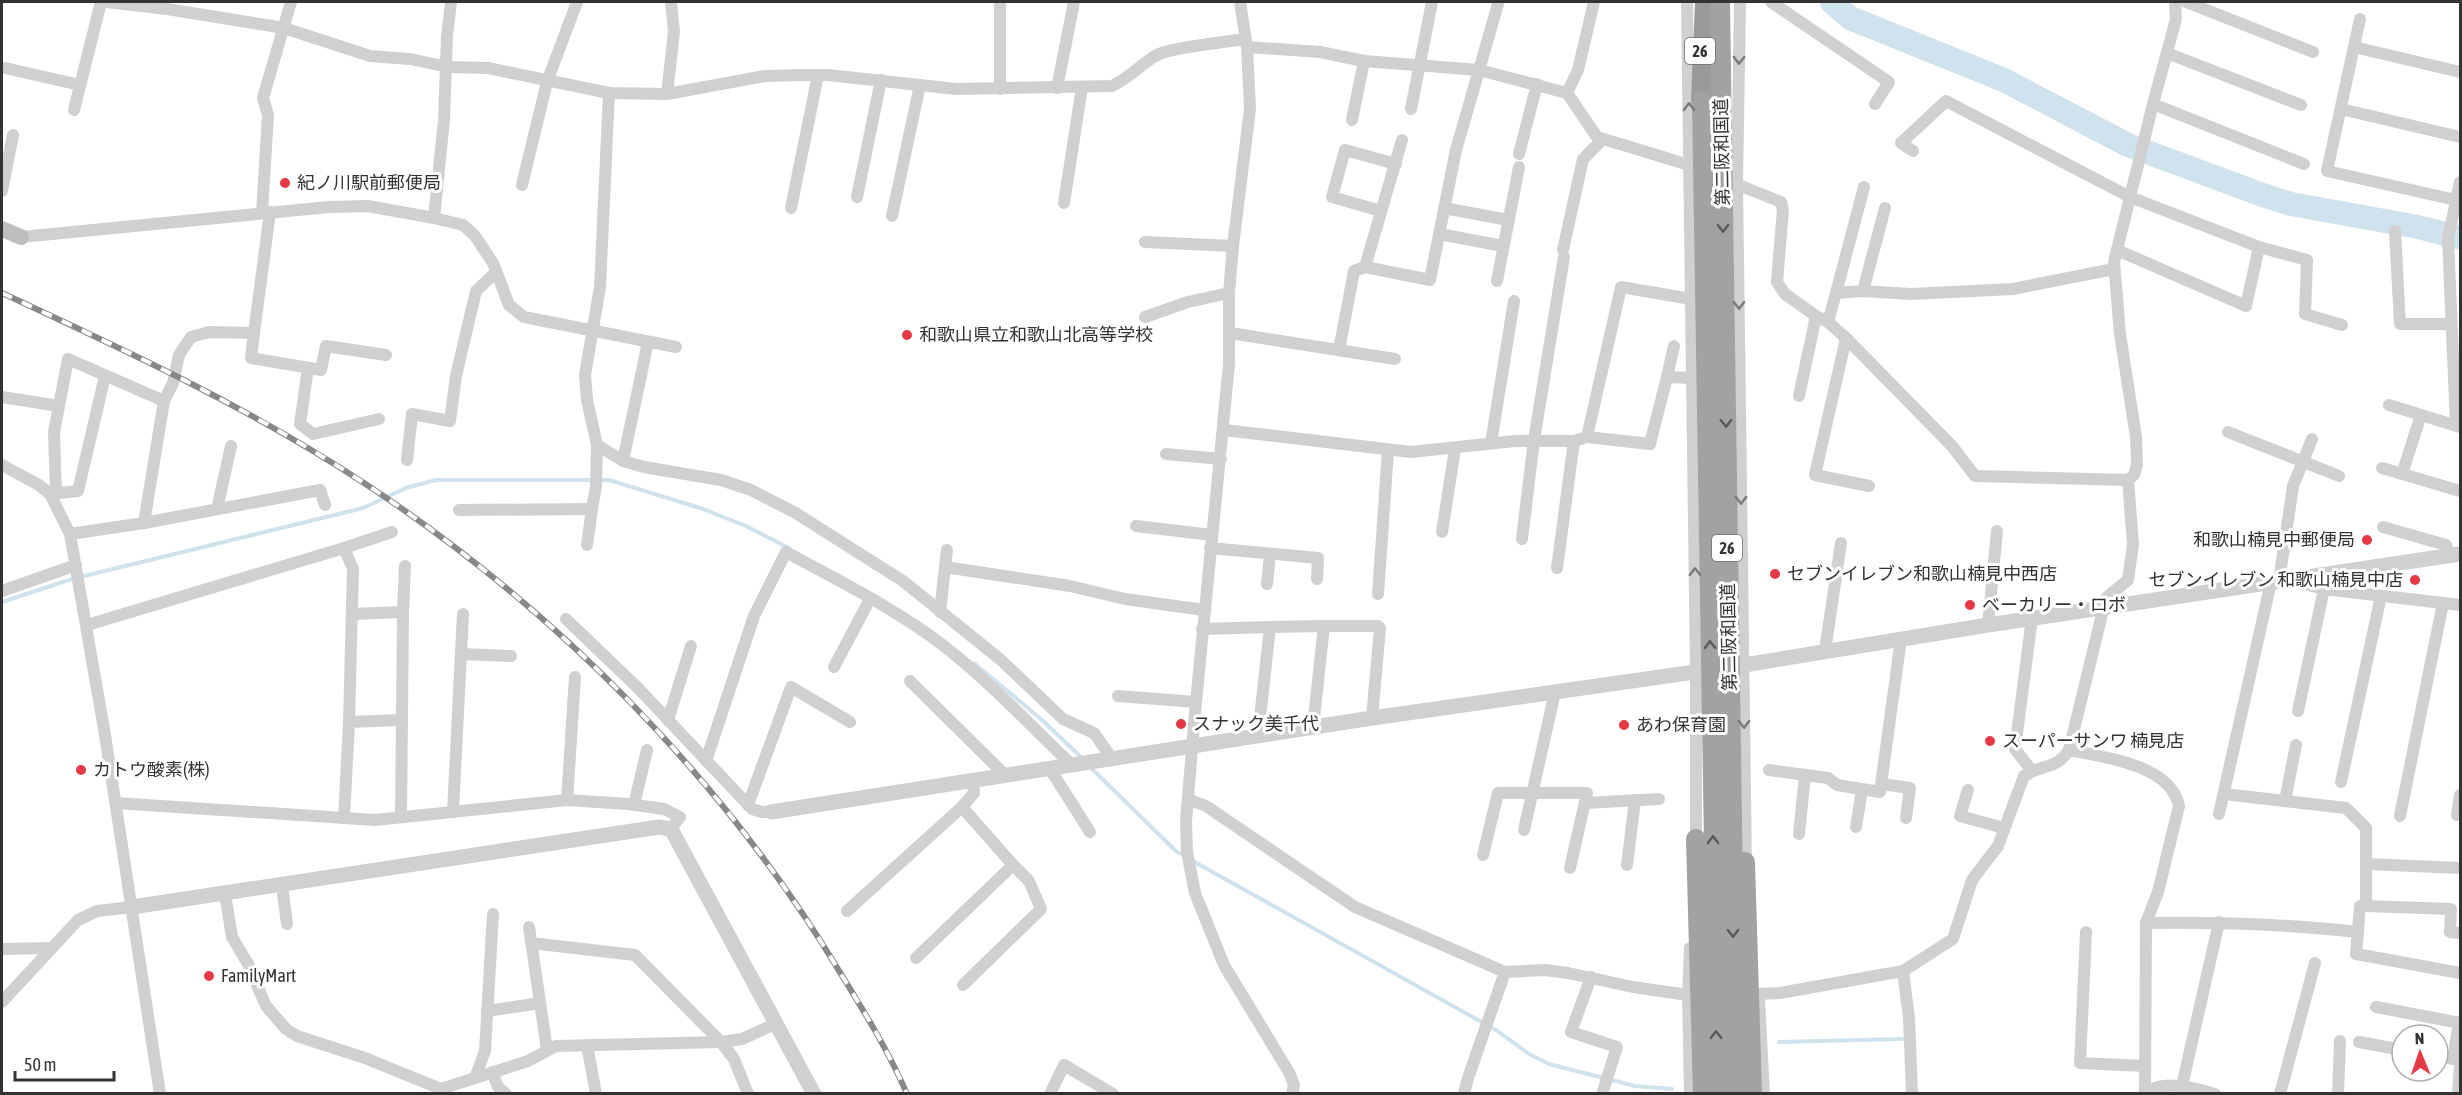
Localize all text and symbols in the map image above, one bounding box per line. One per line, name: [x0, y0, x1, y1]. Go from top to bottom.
road number: 26: [1685, 38, 1715, 64]
one-way arrow: [1733, 55, 1745, 64]
street label: 第二阪和国道: [1710, 98, 1733, 206]
one-way arrow: [1683, 102, 1695, 111]
place label: 紀ノ川駅前郵便局: [297, 172, 441, 193]
marker: 紀ノ川駅前郵便局: [278, 176, 292, 190]
one-way arrow: [1717, 223, 1729, 232]
one-way arrow: [1733, 300, 1745, 309]
place label: 和歌山県立和歌山北高等学校: [919, 324, 1153, 345]
marker: 和歌山県立和歌山北高等学校: [900, 328, 914, 342]
one-way arrow: [1719, 418, 1732, 427]
one-way arrow: [1735, 495, 1747, 504]
place label: 和歌山楠見中郵便局: [2193, 529, 2355, 550]
marker: 和歌山楠見中郵便局: [2360, 533, 2374, 547]
road number: 26: [1712, 535, 1742, 561]
place label: セブンイレブン和歌山楠見中西店: [1787, 563, 2057, 584]
one-way arrow: [1689, 567, 1701, 576]
marker: セブンイレブン和歌山楠見中西店: [1768, 567, 1782, 581]
place label: セブンイレブン 和歌山楠見中店: [2149, 569, 2403, 590]
marker: セブンイレブン 和歌山楠見中店: [2408, 573, 2422, 587]
street label: 第二阪和国道: [1717, 583, 1740, 691]
place label: ベーカリー・ロボ: [1982, 594, 2126, 615]
marker: ベーカリー・ロボ: [1963, 598, 1977, 612]
one-way arrow: [1704, 641, 1716, 650]
place label: スナック美千代: [1193, 713, 1319, 734]
place label: あわ保育園: [1636, 714, 1726, 735]
marker: スナック美千代: [1174, 717, 1188, 731]
marker: あわ保育園: [1617, 718, 1631, 732]
one-way arrow: [1738, 719, 1750, 728]
place label: スーパーサンワ 楠見店: [2002, 730, 2184, 751]
marker: スーパーサンワ 楠見店: [1983, 734, 1997, 748]
place label: カトウ酸素(株): [93, 759, 210, 780]
marker: カトウ酸素(株): [74, 763, 88, 777]
one-way arrow: [1707, 836, 1719, 845]
one-way arrow: [1727, 928, 1739, 937]
place label: FamilyMart: [221, 965, 296, 986]
marker: FamilyMart: [202, 969, 216, 983]
north arrow: [2390, 1023, 2450, 1083]
text: N: [2414, 1029, 2425, 1047]
one-way arrow: [1710, 1031, 1722, 1040]
scale bar: [15, 1044, 114, 1082]
text: 50 m: [24, 1054, 56, 1075]

